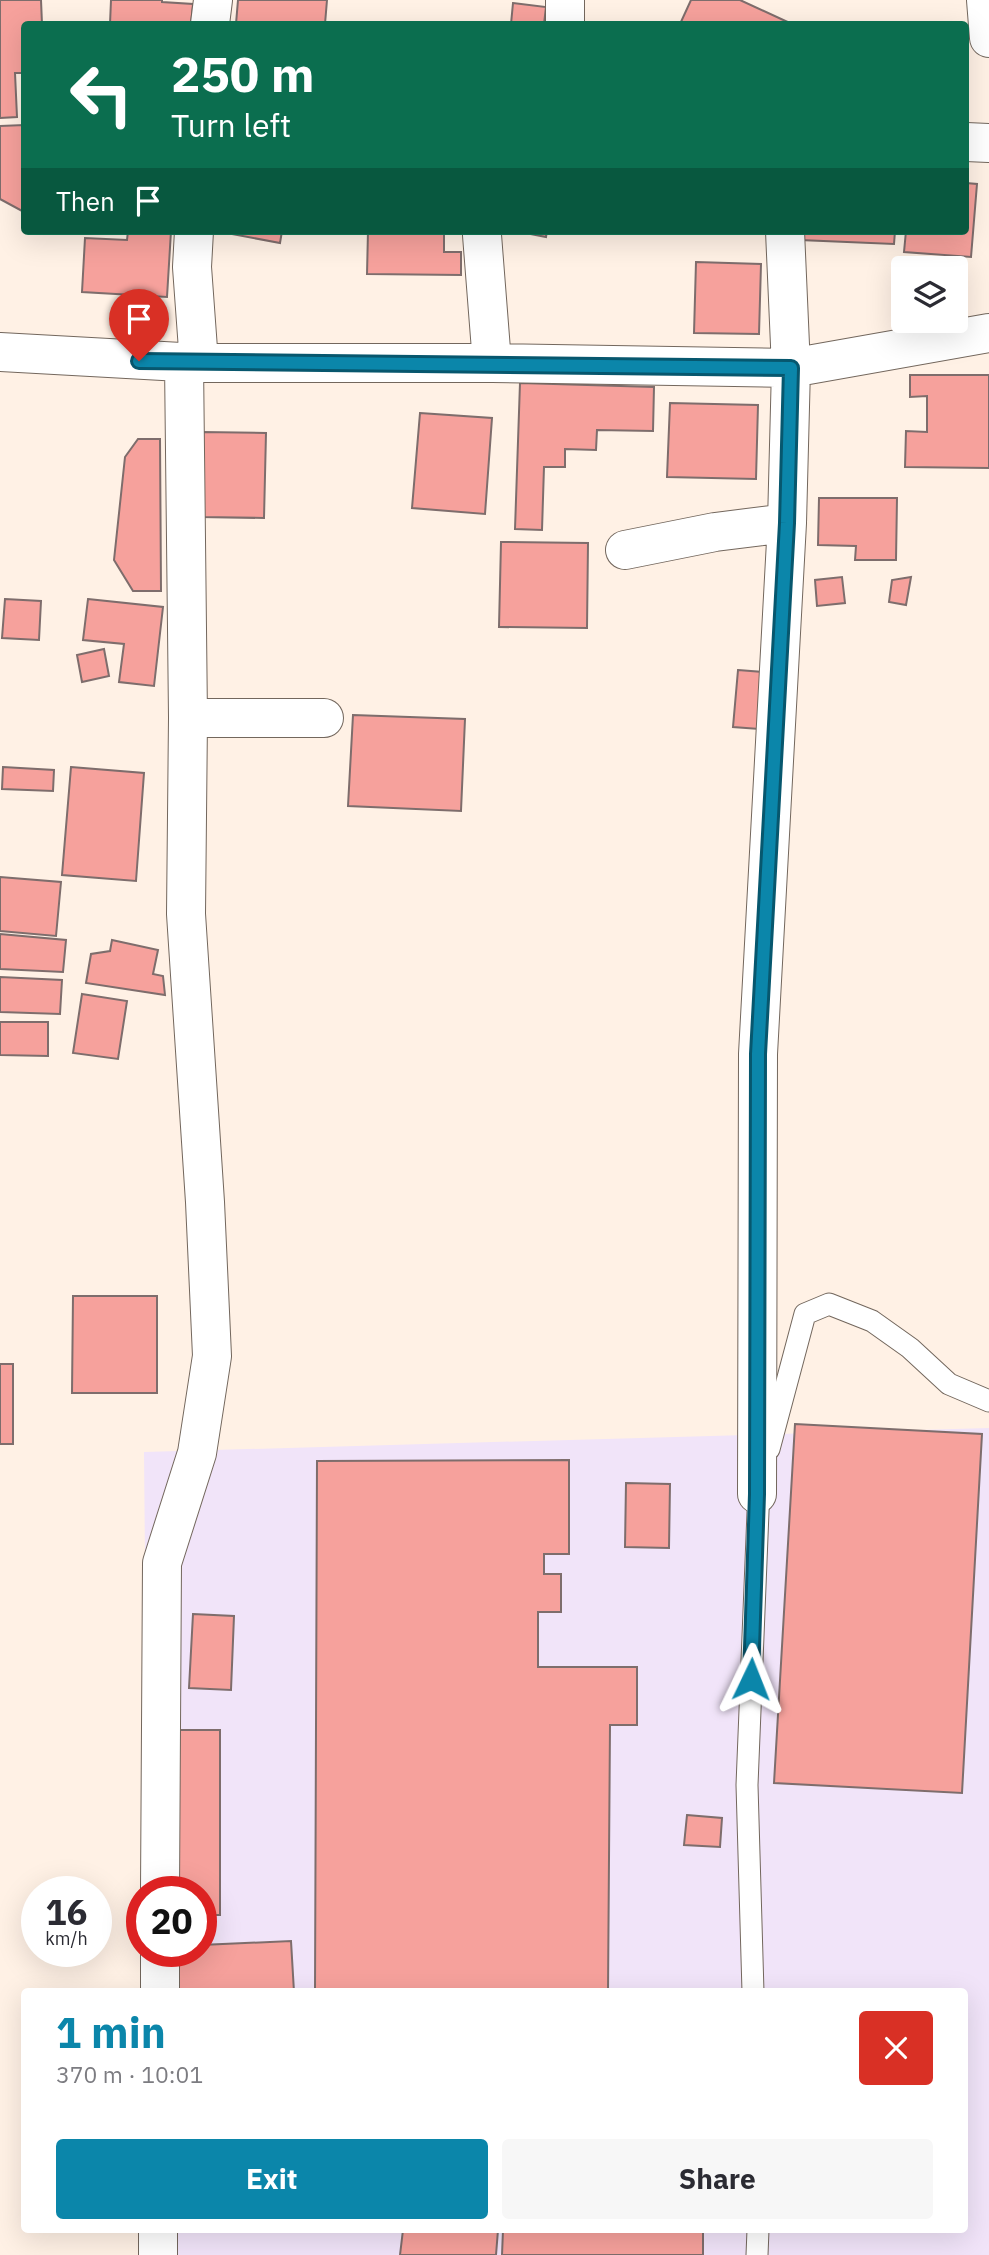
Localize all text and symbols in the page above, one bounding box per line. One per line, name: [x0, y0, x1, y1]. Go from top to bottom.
text: 250 m: [171, 42, 315, 105]
icon: left: [56, 49, 147, 140]
text: Turn left: [171, 104, 291, 146]
icon: arrive: [129, 182, 167, 220]
text: Then: [56, 184, 115, 218]
map controls: [891, 256, 968, 333]
button: layers: [891, 256, 968, 333]
pin: [109, 289, 169, 361]
icon: arrive: [120, 300, 158, 338]
position arrow: [714, 1642, 788, 1716]
speed limit sign: 20: [126, 1876, 217, 1967]
text: 16: [45, 1889, 88, 1935]
text: km/h: [45, 1927, 88, 1950]
text: 1 min: [56, 2005, 166, 2060]
button: close: [859, 2011, 933, 2085]
text: 370 m · 10:01: [56, 2059, 203, 2089]
button: Exit: [56, 2139, 488, 2219]
button: Share: [502, 2139, 933, 2219]

